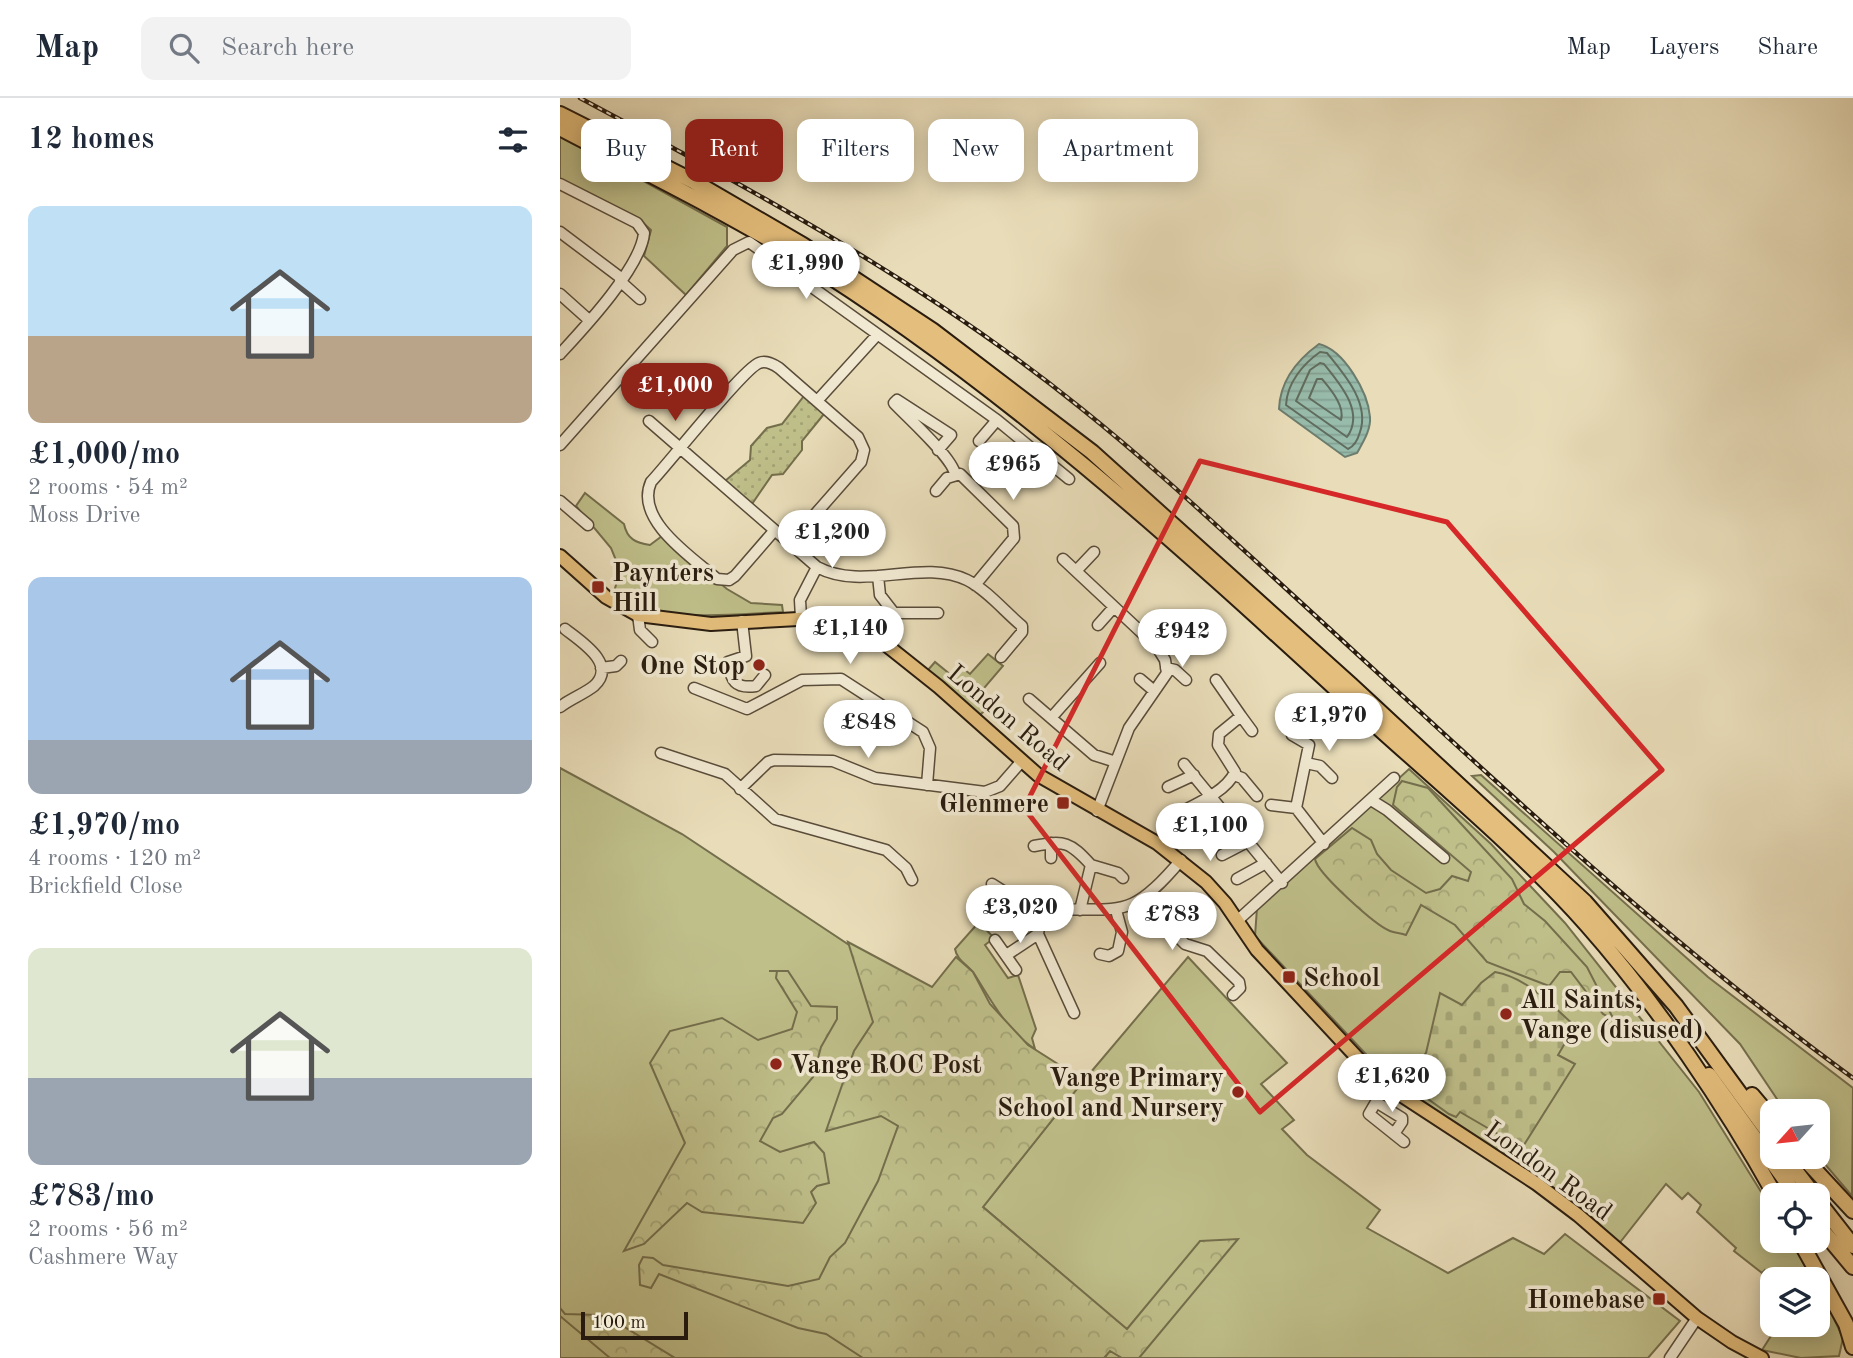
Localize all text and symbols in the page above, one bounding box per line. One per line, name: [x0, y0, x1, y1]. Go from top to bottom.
search box: [141, 17, 631, 80]
icon: search: [165, 29, 203, 67]
text: Map: [35, 32, 99, 65]
text: Search here: [221, 35, 354, 61]
text: Map: [1567, 36, 1611, 60]
text: Layers: [1649, 36, 1719, 60]
text: Share: [1757, 36, 1818, 60]
chip: Buy: [581, 119, 671, 182]
chip: Rent: [685, 119, 783, 182]
chip: Filters: [797, 119, 914, 182]
chip: New: [928, 119, 1024, 182]
chip: Apartment: [1038, 119, 1198, 182]
icon: filters: [494, 121, 532, 159]
text: 12 homes: [28, 125, 154, 155]
pin: £1,990: [749, 242, 863, 301]
icon: home: [217, 251, 343, 377]
text: £1,990: [768, 252, 844, 275]
pin: £1,000: [618, 364, 732, 423]
text: £1,000: [637, 374, 713, 397]
text: £1,000/mo: [28, 440, 180, 470]
pin: £965: [972, 442, 1054, 502]
text: £965: [985, 453, 1041, 476]
text: 2 rooms · 54 m²: [28, 476, 188, 499]
text: Moss Drive: [28, 504, 140, 527]
pin: £1,200: [775, 510, 889, 570]
text: £1,200: [794, 521, 870, 544]
place label: Paynters Hill: [612, 561, 714, 617]
marker: Paynters Hill: [590, 579, 606, 595]
pin: £1,140: [793, 606, 907, 666]
pin: £942: [1141, 610, 1223, 669]
text: £1,140: [812, 617, 888, 640]
text: £942: [1154, 620, 1210, 643]
icon: home: [217, 622, 343, 748]
place label: One Stop: [640, 654, 745, 680]
marker: One Stop: [751, 657, 767, 673]
street label: London Road: [942, 660, 1074, 777]
pin: £1,970: [1272, 694, 1386, 753]
pin: £848: [827, 700, 909, 760]
text: £1,970: [1291, 704, 1367, 727]
text: £848: [840, 711, 896, 734]
place label: Glenmere: [939, 792, 1049, 818]
marker: Glenmere: [1055, 795, 1071, 811]
pin: £1,100: [1153, 804, 1267, 863]
text: £1,970/mo: [28, 811, 180, 841]
text: £1,100: [1172, 814, 1248, 837]
text: 4 rooms · 120 m²: [28, 847, 201, 870]
text: Brickfield Close: [28, 875, 183, 898]
pin: £3,020: [963, 886, 1077, 945]
pin: £783: [1131, 892, 1213, 952]
text: £3,020: [982, 896, 1058, 919]
text: £783: [1144, 903, 1200, 926]
place label: School: [1303, 966, 1380, 992]
marker: School: [1281, 969, 1297, 985]
place label: All Saints, Vange (disused): [1520, 988, 1703, 1044]
icon: home: [217, 993, 343, 1119]
marker: All Saints, Vange (disused): [1498, 1006, 1514, 1022]
place label: Vange ROC Post: [790, 1053, 982, 1079]
pin: £1,620: [1335, 1054, 1449, 1114]
marker: Vange ROC Post: [768, 1056, 784, 1072]
text: £1,620: [1354, 1065, 1430, 1088]
place label: Vange Primary School and Nursery: [997, 1066, 1224, 1122]
marker: Vange Primary School and Nursery: [1230, 1084, 1246, 1100]
north arrow: [1760, 1099, 1830, 1169]
map controls: [1760, 1099, 1830, 1337]
street label: London Road: [1479, 1117, 1616, 1226]
text: £783/mo: [28, 1182, 154, 1212]
button: locate: [1760, 1183, 1830, 1253]
text: 2 rooms · 56 m²: [28, 1218, 188, 1241]
text: Cashmere Way: [28, 1246, 178, 1269]
button: layers: [1760, 1267, 1830, 1337]
place label: Homebase: [1527, 1288, 1645, 1314]
marker: Homebase: [1651, 1291, 1667, 1307]
scale bar: [581, 1309, 688, 1341]
text: 100 m: [592, 1314, 645, 1333]

